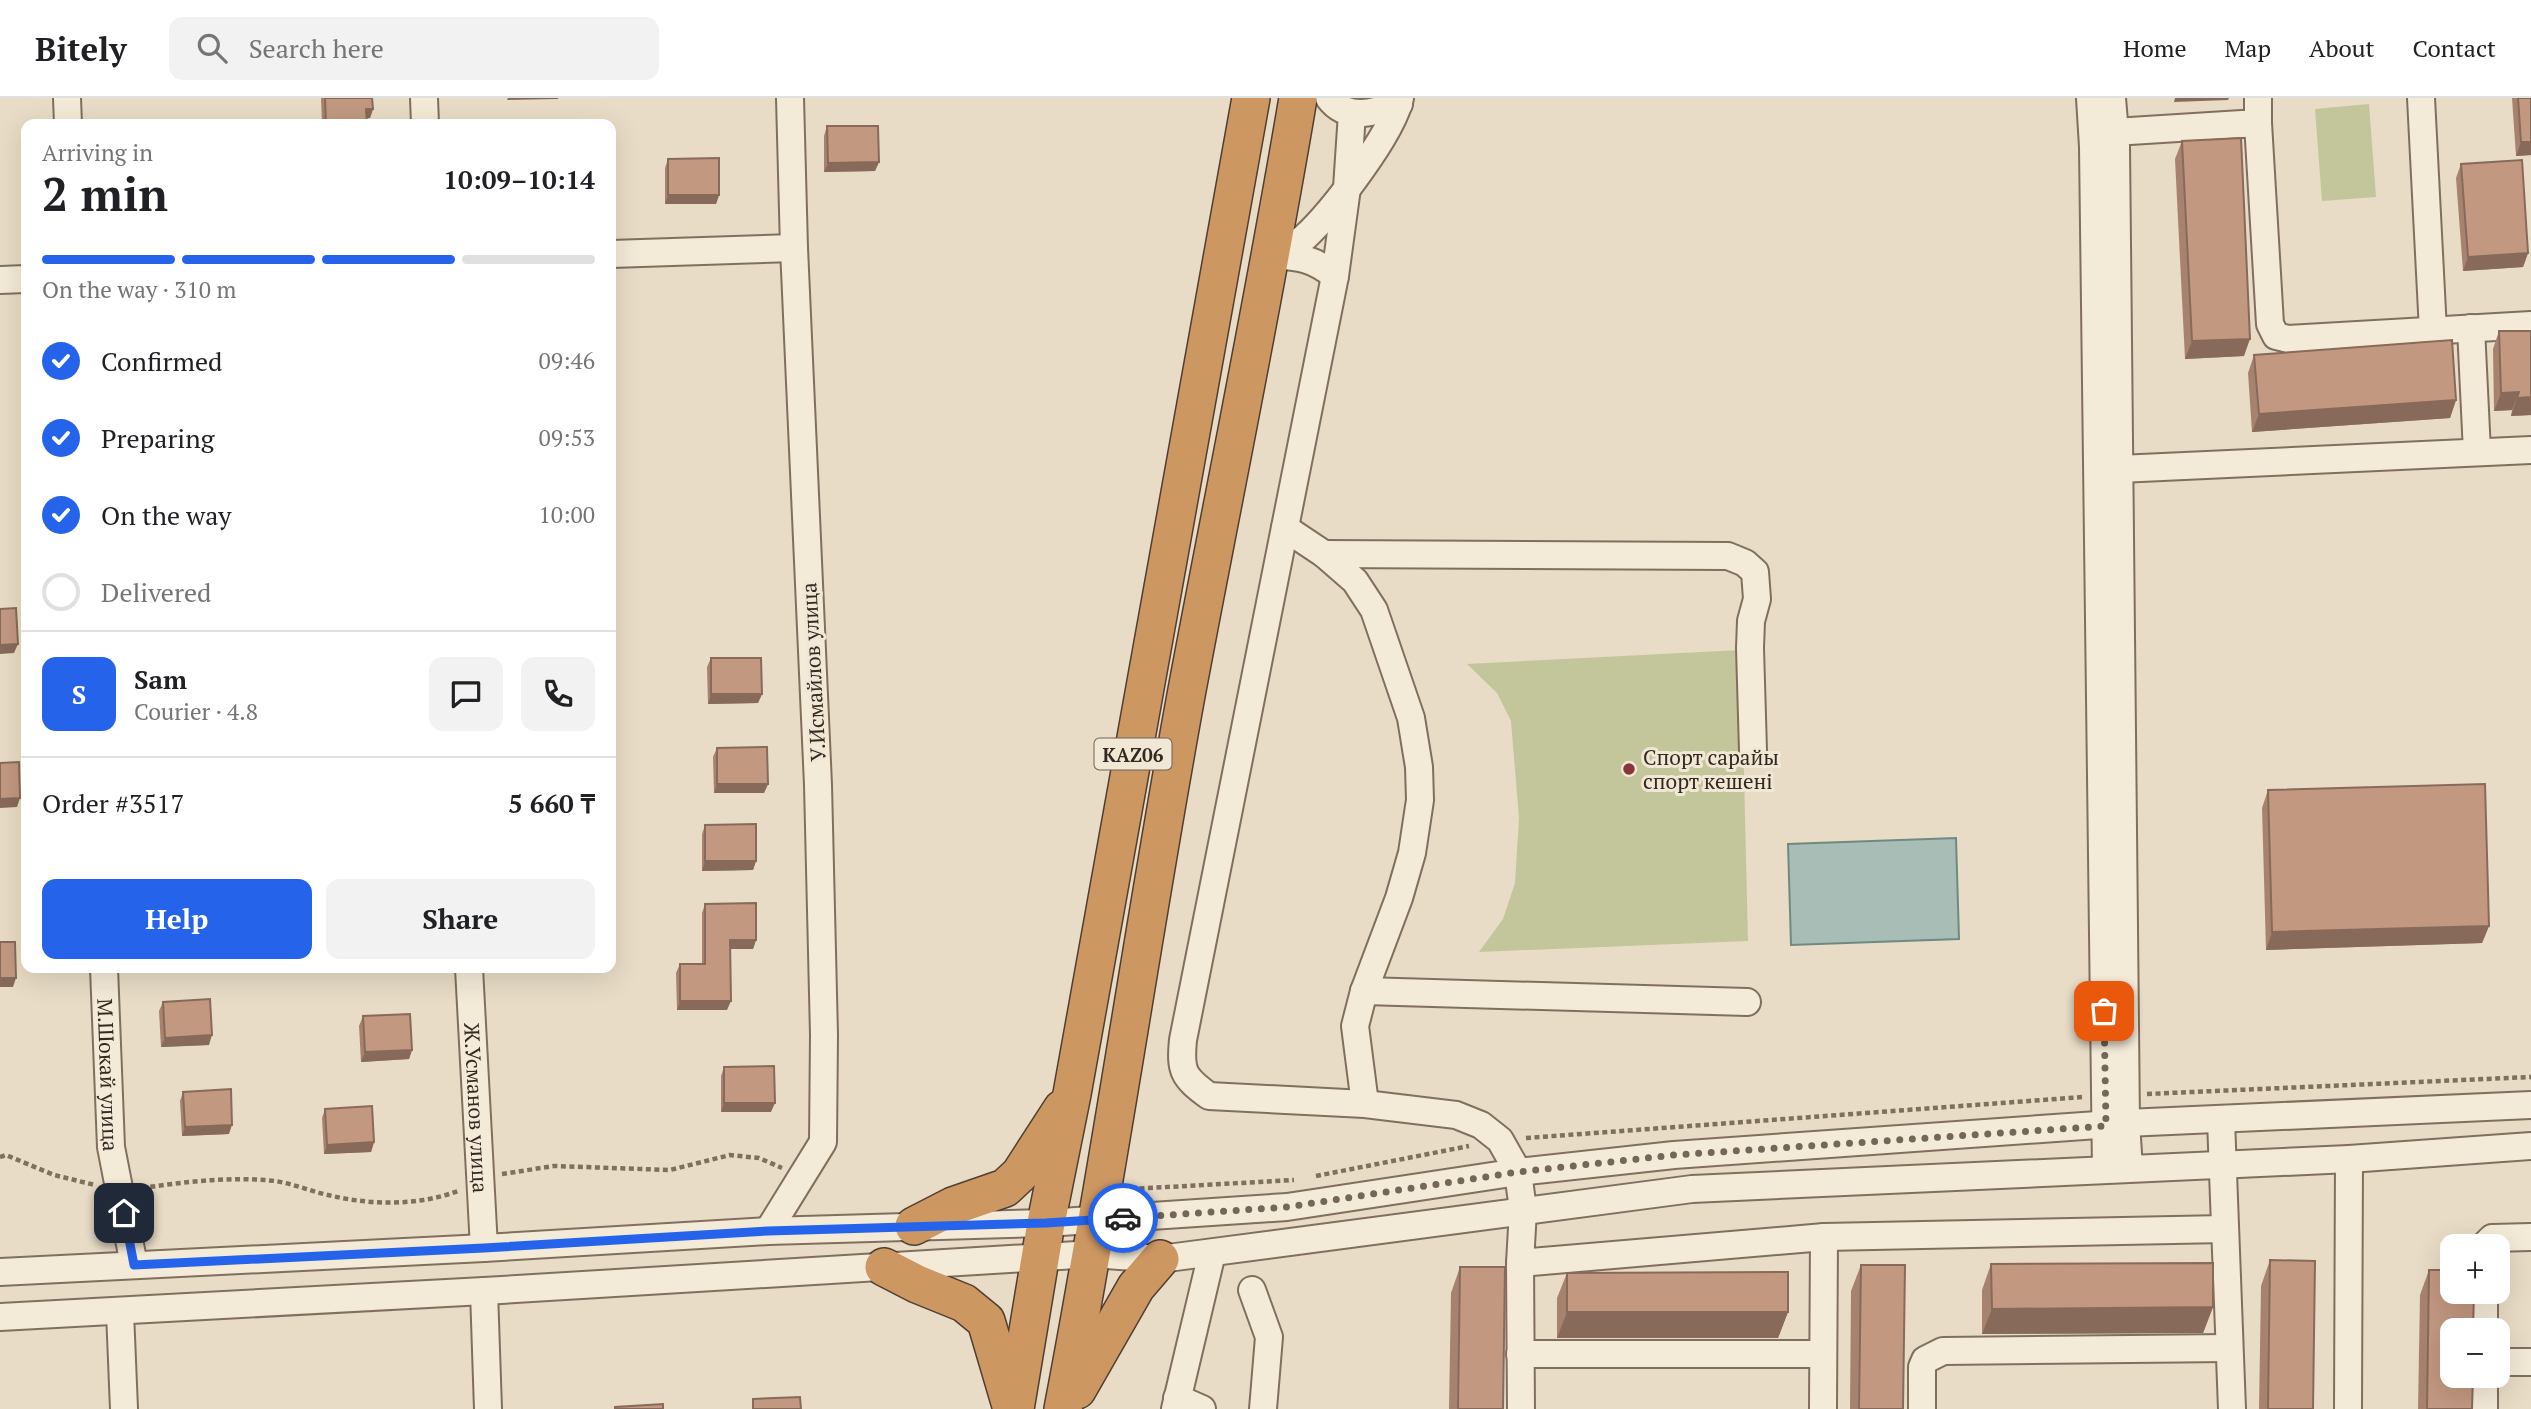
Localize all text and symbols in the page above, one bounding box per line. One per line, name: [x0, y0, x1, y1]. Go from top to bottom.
search box: [169, 17, 659, 80]
text: Bitely: [35, 27, 127, 70]
icon: search: [193, 29, 231, 67]
text: Search here: [249, 31, 384, 65]
text: Home: [2123, 32, 2187, 64]
text: Map: [2225, 32, 2271, 64]
text: About: [2309, 32, 2375, 64]
text: Contact: [2413, 32, 2496, 64]
text: Arriving in: [42, 137, 153, 168]
text: 10:09–10:14: [443, 162, 595, 196]
text: 2 min: [42, 163, 168, 224]
text: On the way · 310 m: [42, 274, 236, 305]
icon: check: [42, 342, 80, 380]
text: Confirmed: [101, 344, 222, 378]
text: 09:46: [538, 345, 595, 376]
icon: check: [42, 419, 80, 457]
text: Preparing: [101, 421, 214, 455]
text: 09:53: [538, 422, 595, 453]
icon: check: [42, 496, 80, 534]
text: On the way: [101, 498, 232, 532]
text: 10:00: [538, 499, 595, 530]
text: Delivered: [101, 575, 211, 609]
street label: У.Исмайлов улица: [794, 581, 832, 762]
button: chat: [429, 657, 503, 731]
button: phone: [521, 657, 595, 731]
text: Sam: [134, 662, 187, 696]
text: S: [72, 677, 86, 711]
text: Courier · 4.8: [134, 696, 258, 727]
road number: KАZ06: [1094, 738, 1172, 769]
place label: Спорт сарайы спорт кешені: [1643, 743, 1779, 795]
marker: Спорт сарайы спорт кешені: [1621, 761, 1637, 777]
text: Order #3517: [42, 786, 184, 820]
text: 5 660 ₸: [508, 786, 595, 820]
button: Help: [42, 879, 312, 959]
button: Share: [326, 879, 595, 959]
pin: [2074, 981, 2134, 1041]
icon: bag: [2085, 992, 2123, 1030]
street label: М.Шокай улица: [91, 998, 125, 1152]
street label: Ж.Усманов улица: [458, 1022, 495, 1194]
pin: [94, 1183, 154, 1243]
courier: [1088, 1183, 1158, 1253]
icon: home: [105, 1194, 143, 1232]
icon: car: [1104, 1199, 1142, 1237]
map controls: [2440, 1234, 2510, 1388]
button: +: [2440, 1234, 2510, 1304]
button: −: [2440, 1318, 2510, 1388]

